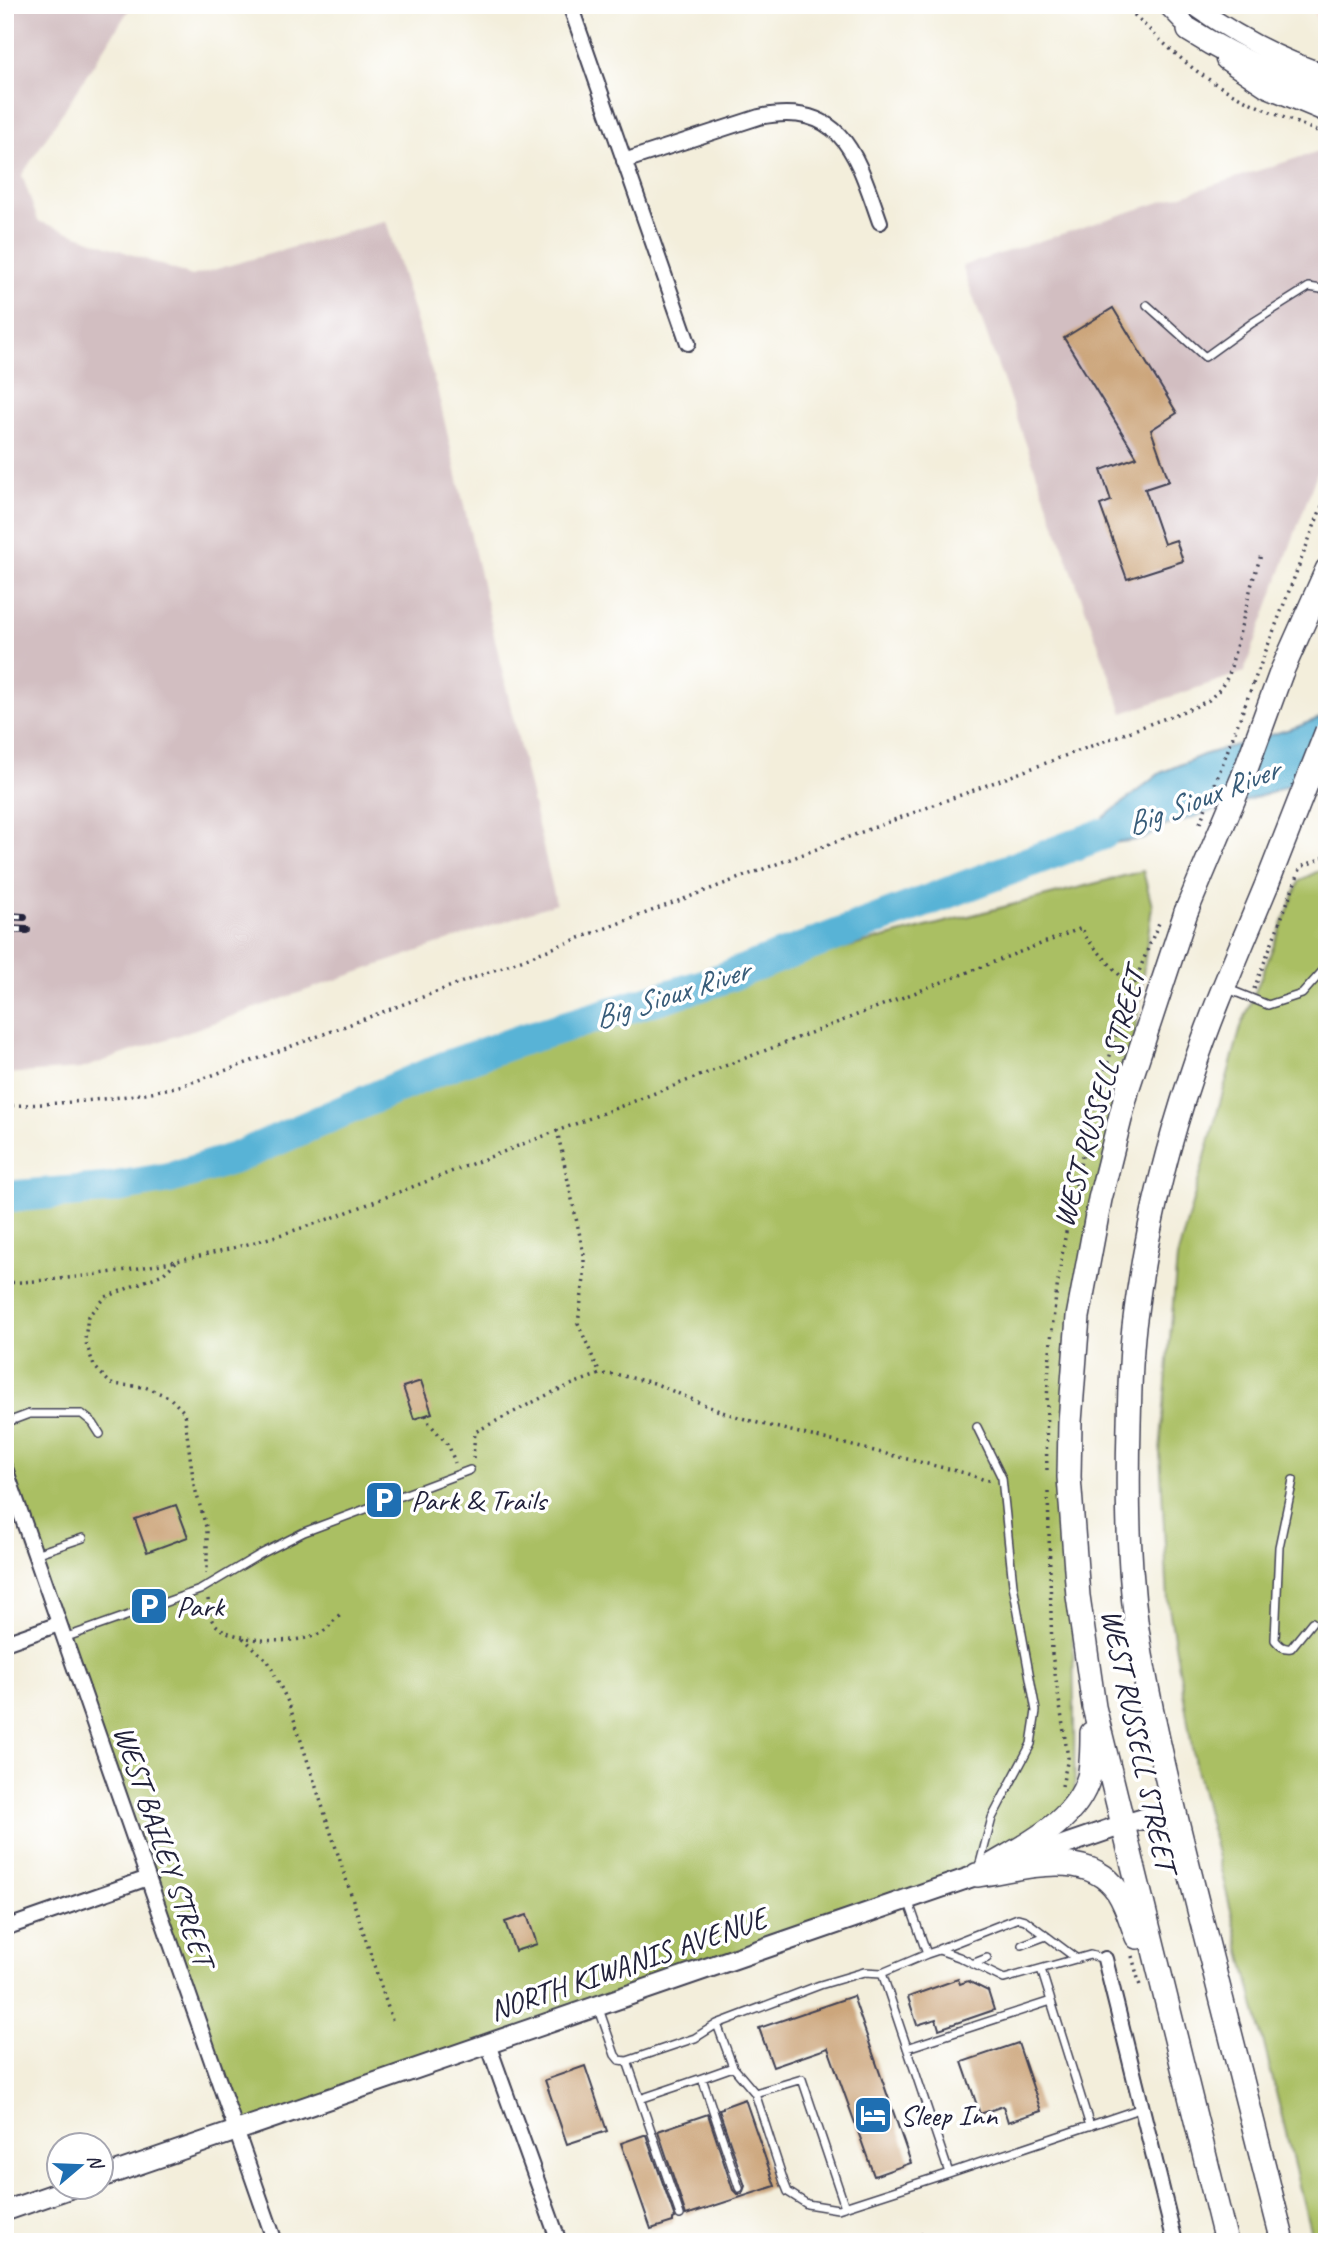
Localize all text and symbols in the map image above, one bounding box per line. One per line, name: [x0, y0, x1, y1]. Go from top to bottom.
water label: Big Sioux River: [1120, 747, 1289, 845]
water label: Big Sioux River: [589, 948, 759, 1038]
street label: WEST RUSSELL STREET: [1044, 958, 1156, 1231]
parking icon: Park & Trails: [363, 1479, 405, 1521]
place label: Park & Trails: [411, 1481, 549, 1519]
parking icon: Park: [128, 1585, 170, 1627]
place label: Park: [176, 1587, 226, 1625]
street label: WEST RUSSELL STREET: [1093, 1606, 1187, 1881]
street label: WEST BAILEY STREET: [105, 1720, 225, 1977]
street label: NORTH KIWANIS AVENUE: [484, 1898, 775, 2029]
hotel icon: Sleep Inn: [852, 2094, 894, 2136]
place label: Sleep Inn: [900, 2096, 999, 2134]
north arrow: [46, 2132, 116, 2202]
text: N: [82, 2151, 109, 2173]

